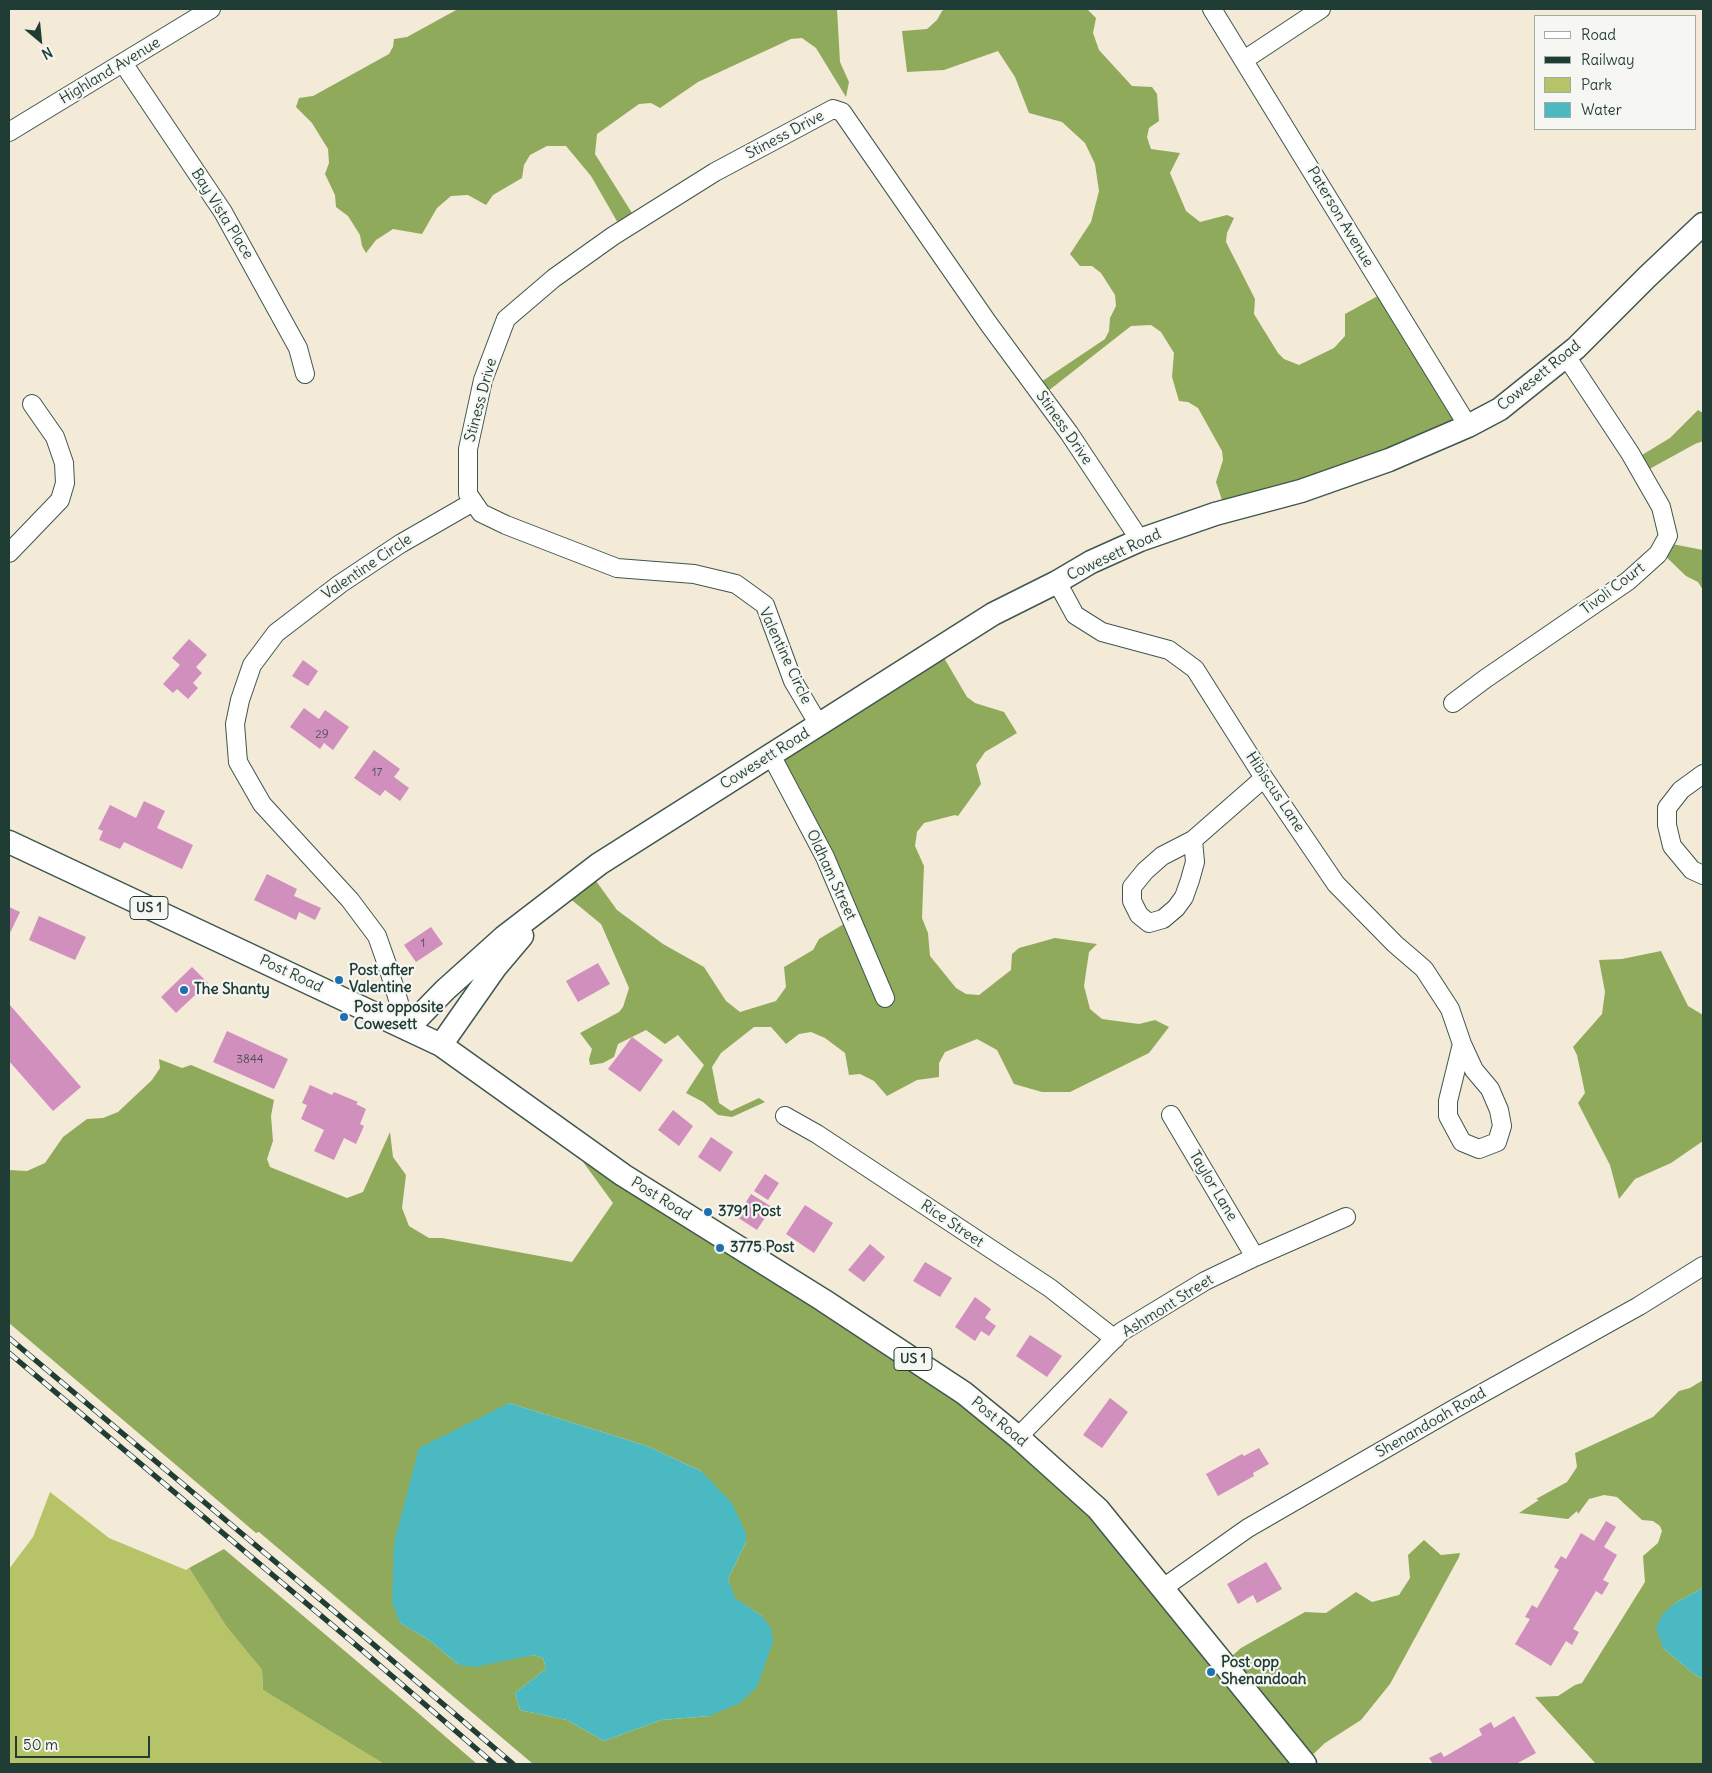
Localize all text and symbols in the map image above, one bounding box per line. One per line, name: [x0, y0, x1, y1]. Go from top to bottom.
north arrow: [15, 15, 65, 65]
legend: [1534, 15, 1697, 130]
text: Road: [1581, 25, 1616, 44]
street label: Highland Avenue: [56, 34, 164, 108]
text: N: [39, 43, 56, 63]
text: Railway: [1581, 50, 1635, 69]
text: Park: [1581, 75, 1612, 94]
text: Water: [1581, 100, 1622, 119]
street label: Stiness Drive: [743, 107, 827, 163]
street label: Paterson Avenue: [1303, 163, 1377, 271]
street label: Bay Vista Place: [187, 165, 257, 263]
street label: Cowesett Road: [1494, 337, 1584, 415]
street label: Stiness Drive: [461, 356, 501, 444]
street label: Stiness Drive: [1032, 388, 1096, 468]
street label: Cowesett Road: [1064, 525, 1164, 585]
street label: Valentine Circle: [319, 530, 415, 604]
street label: Tivoli Court: [1578, 559, 1648, 619]
street label: Valentine Circle: [755, 605, 815, 707]
street label: Cowesett Road: [717, 724, 813, 794]
house number: 29: [315, 728, 329, 742]
street label: Hibiscus Lane: [1242, 749, 1308, 835]
house number: 17: [372, 766, 382, 780]
street label: Oldham Street: [802, 827, 860, 923]
road number: US 1: [130, 896, 168, 920]
house number: 1: [421, 937, 425, 951]
street label: Post Road: [256, 952, 326, 996]
place label: Post after Valentine: [349, 962, 414, 997]
marker: Post after Valentine: [333, 974, 345, 986]
place label: The Shanty: [194, 981, 270, 999]
marker: The Shanty: [178, 984, 190, 996]
place label: Post opposite Cowesett: [354, 999, 444, 1034]
marker: Post opposite Cowesett: [338, 1011, 350, 1023]
house number: 3844: [236, 1053, 264, 1067]
street label: Taylor Lane: [1185, 1148, 1241, 1224]
street label: Post Road: [628, 1173, 694, 1225]
street label: Rice Street: [917, 1196, 987, 1252]
place label: 3791 Post: [718, 1203, 781, 1221]
marker: 3791 Post: [702, 1206, 714, 1218]
place label: 3775 Post: [730, 1239, 794, 1257]
marker: 3775 Post: [714, 1242, 726, 1254]
street label: Ashmont Street: [1119, 1271, 1217, 1341]
road number: US 1: [894, 1348, 932, 1370]
street label: Shenandoah Road: [1373, 1384, 1489, 1462]
street label: Post Road: [967, 1393, 1031, 1451]
place label: Post opp Shenandoah: [1221, 1654, 1306, 1689]
marker: Post opp Shenandoah: [1205, 1666, 1217, 1678]
scale bar: [18, 1726, 152, 1758]
text: 50 m: [23, 1735, 58, 1754]

